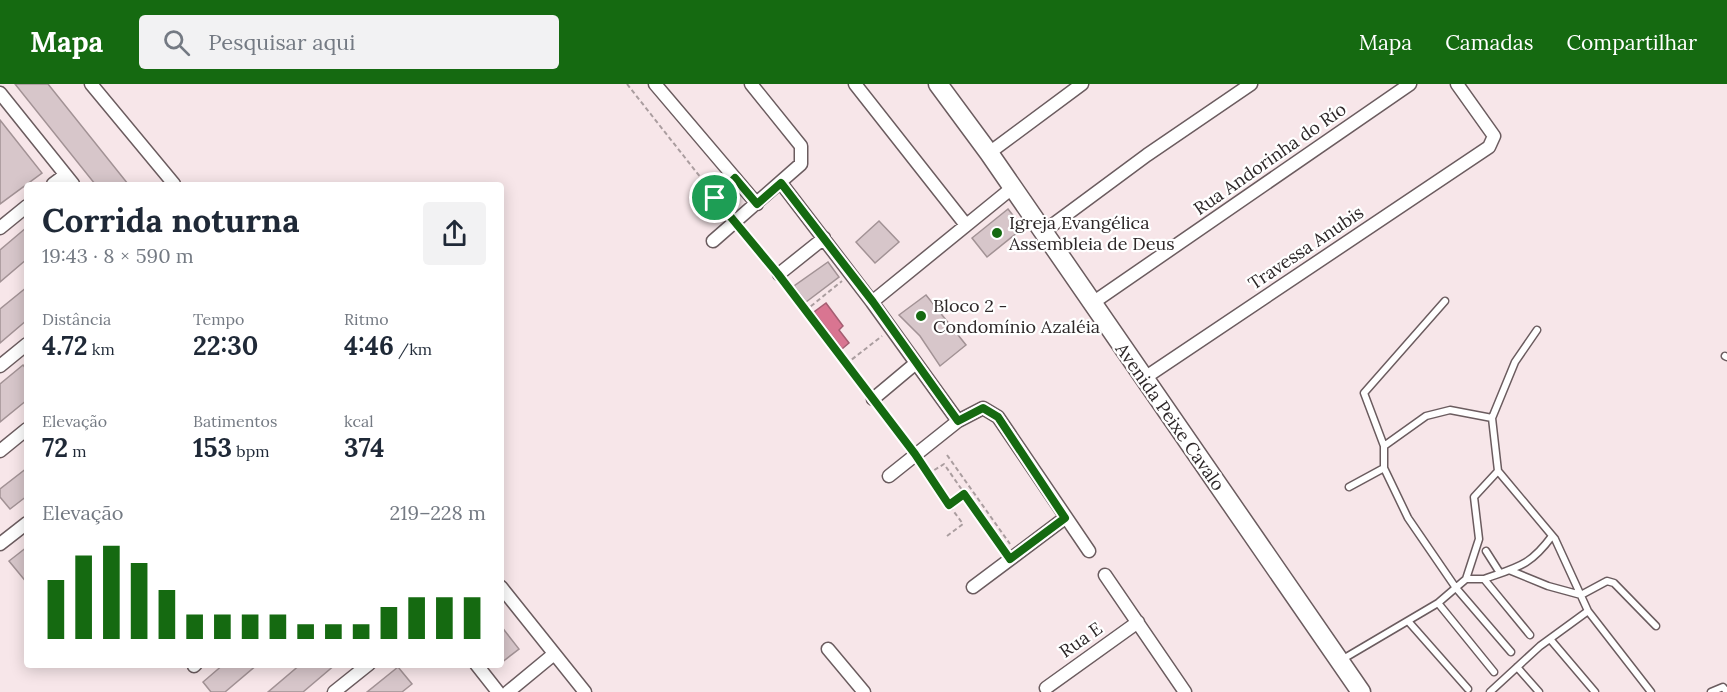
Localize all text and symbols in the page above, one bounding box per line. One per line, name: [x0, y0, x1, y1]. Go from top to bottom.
search box: [139, 15, 559, 69]
text: Mapa: [30, 24, 103, 60]
icon: search: [160, 26, 193, 59]
text: Pesquisar aqui: [208, 28, 355, 56]
text: Mapa: [1359, 29, 1412, 56]
text: Camadas: [1445, 29, 1533, 56]
text: Compartilhar: [1566, 29, 1697, 56]
street label: Rua Andorinha do Río: [1189, 97, 1350, 220]
pin: [689, 172, 740, 223]
icon: arrive: [698, 181, 731, 214]
text: Corrida noturna: [42, 199, 299, 241]
street label: Travessa Anubis: [1244, 201, 1368, 295]
button: share: [423, 202, 486, 265]
place label: Igreja Evangélica Assembleia de Deus: [1008, 211, 1175, 255]
marker: Igreja Evangélica Assembleia de Deus: [990, 226, 1004, 240]
text: 19:43 · 8 × 590 m: [42, 243, 194, 268]
place label: Bloco 2 - Condomínio Azaléia: [933, 294, 1100, 338]
text: Distância: [42, 309, 111, 329]
text: Tempo: [193, 309, 244, 329]
text: Ritmo: [344, 309, 389, 329]
marker: Bloco 2 - Condomínio Azaléia: [914, 309, 928, 323]
text: 4.72: [42, 329, 88, 362]
text: 22:30: [193, 329, 258, 362]
text: 4:46: [344, 329, 394, 362]
street label: Avenida Peixe Cavalo: [1110, 338, 1230, 495]
text: km: [88, 339, 115, 359]
text: /km: [394, 339, 432, 359]
text: Elevação: [42, 411, 107, 431]
text: Batimentos: [193, 411, 277, 431]
text: kcal: [344, 411, 374, 431]
text: 72: [42, 431, 68, 464]
text: 153: [193, 431, 232, 464]
text: 374: [344, 431, 384, 464]
text: m: [68, 441, 87, 461]
text: bpm: [232, 441, 270, 461]
text: Elevação: [42, 500, 123, 525]
text: 219–228 m: [389, 500, 486, 525]
street label: Rua E: [1055, 617, 1107, 663]

